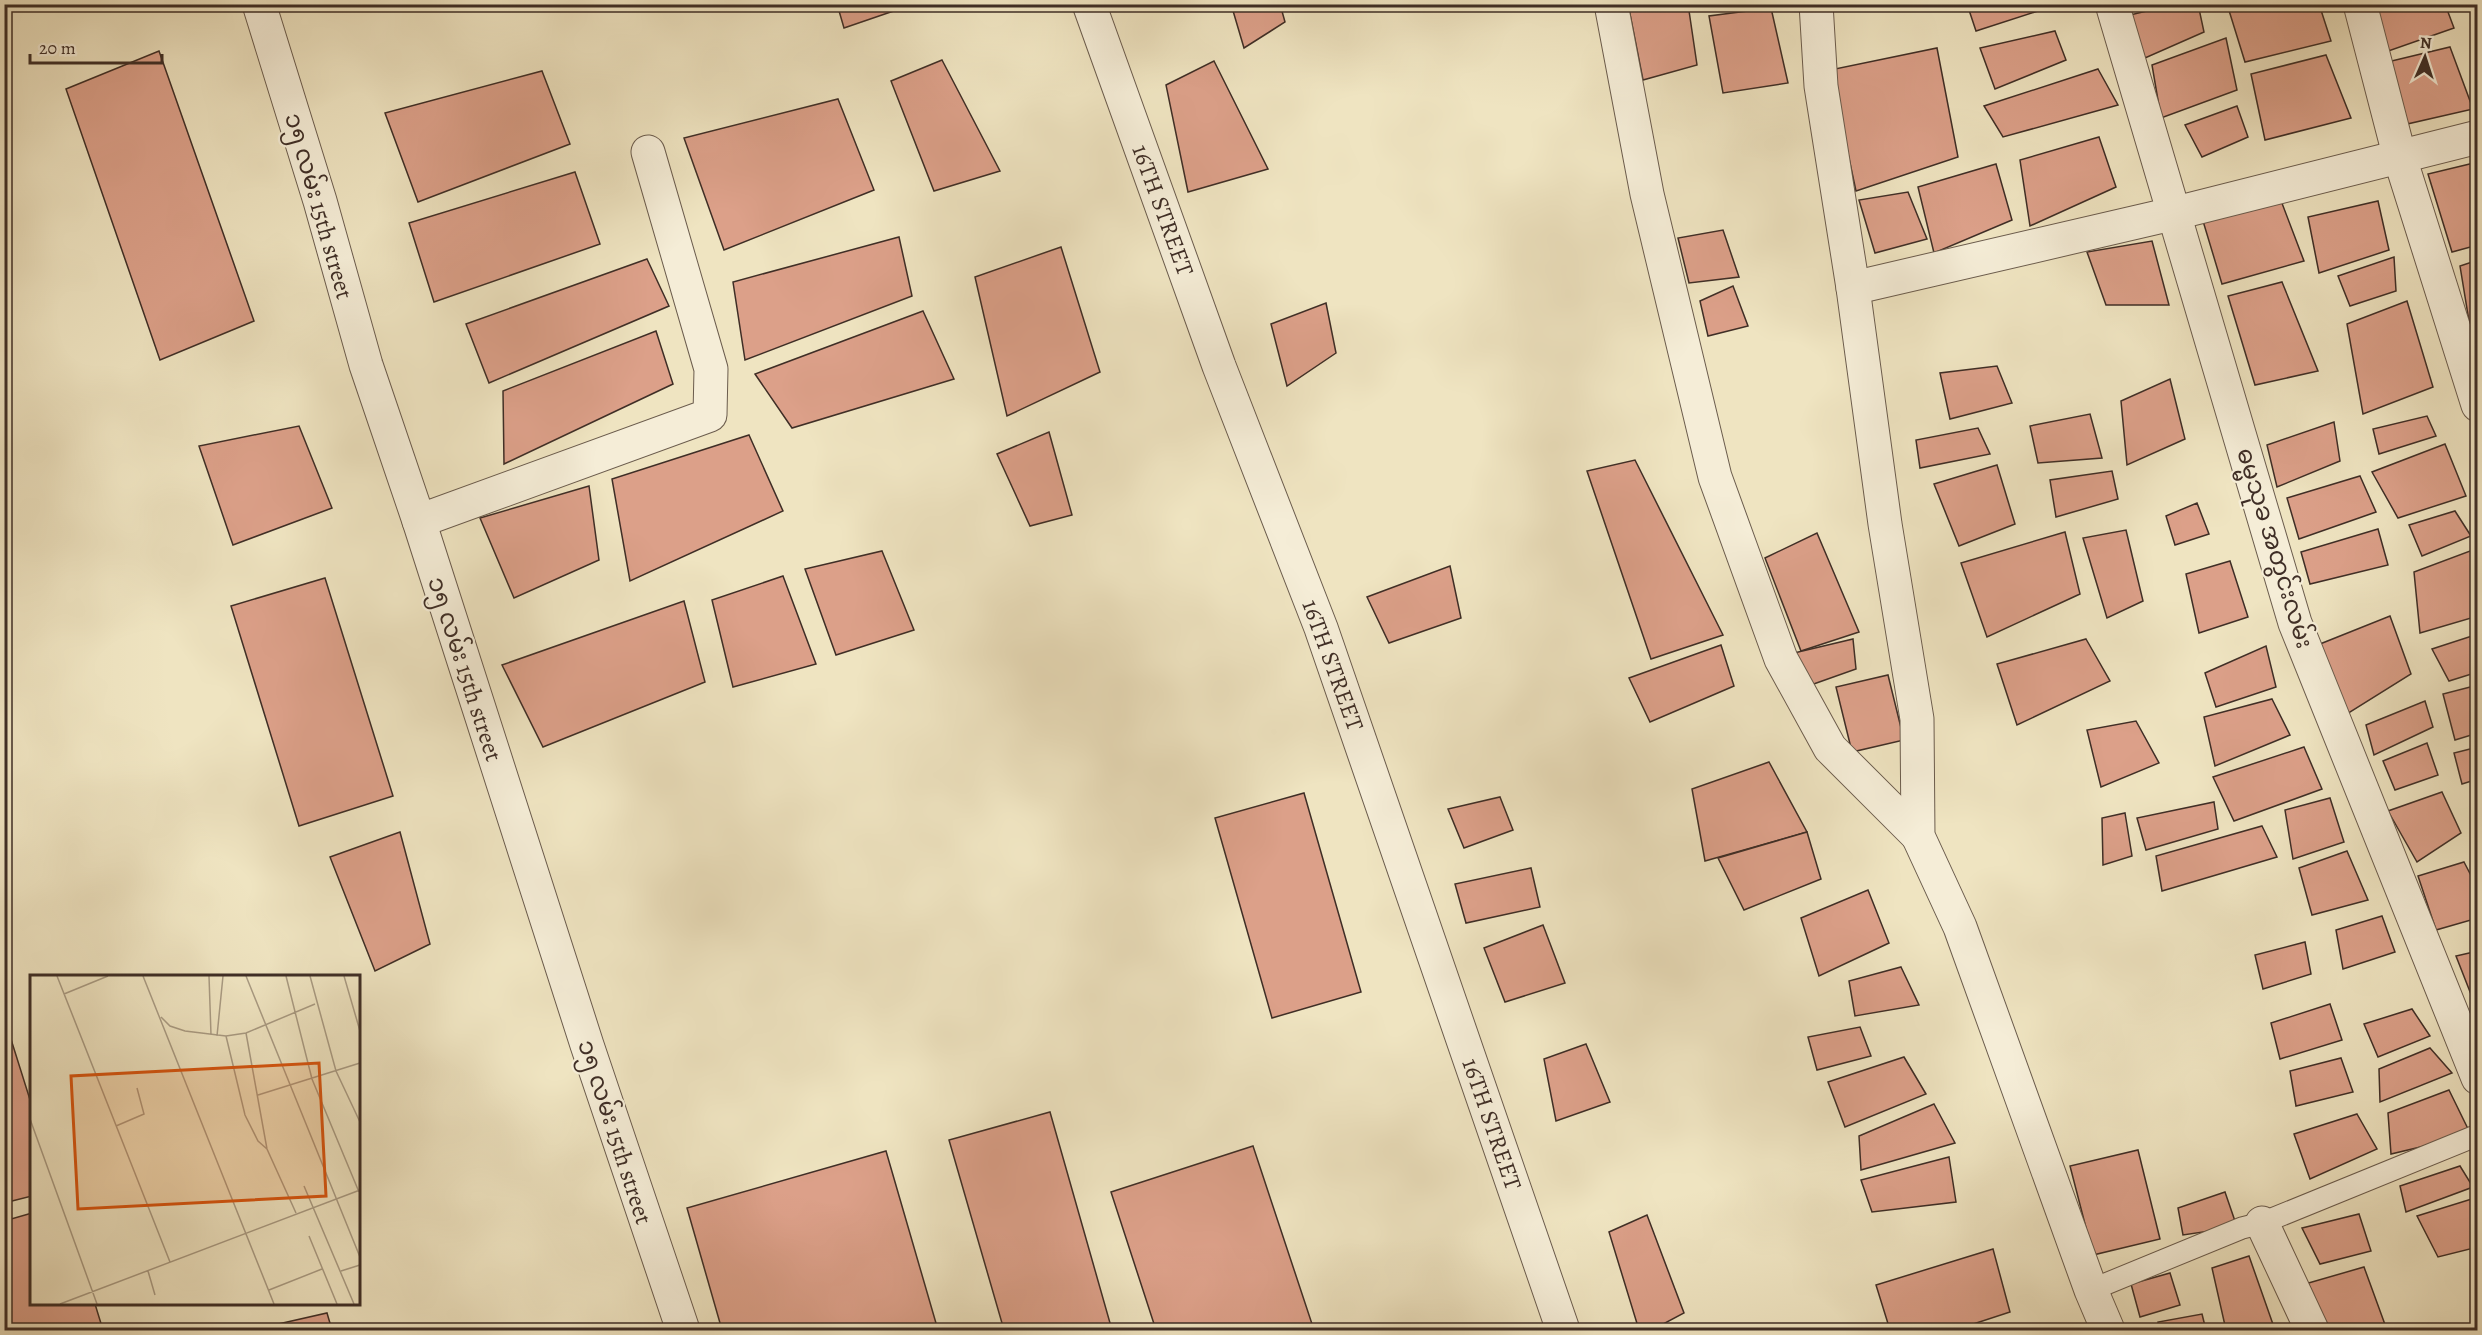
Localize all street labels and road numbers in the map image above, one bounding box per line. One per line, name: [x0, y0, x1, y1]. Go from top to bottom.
street label: ၁၅ လမ်း 15th street: [274, 109, 361, 304]
street label: 16TH STREET: [1124, 140, 1202, 280]
street label: ဓမ္မသုခ အတွင်းလမ်း: [2226, 444, 2321, 653]
street label: ၁၅ လမ်း 15th street: [417, 573, 510, 766]
street label: 16TH STREET: [1294, 595, 1372, 735]
street label: ၁၅ လမ်း 15th street: [567, 1036, 660, 1229]
street label: 16TH STREET: [1455, 1054, 1529, 1194]

